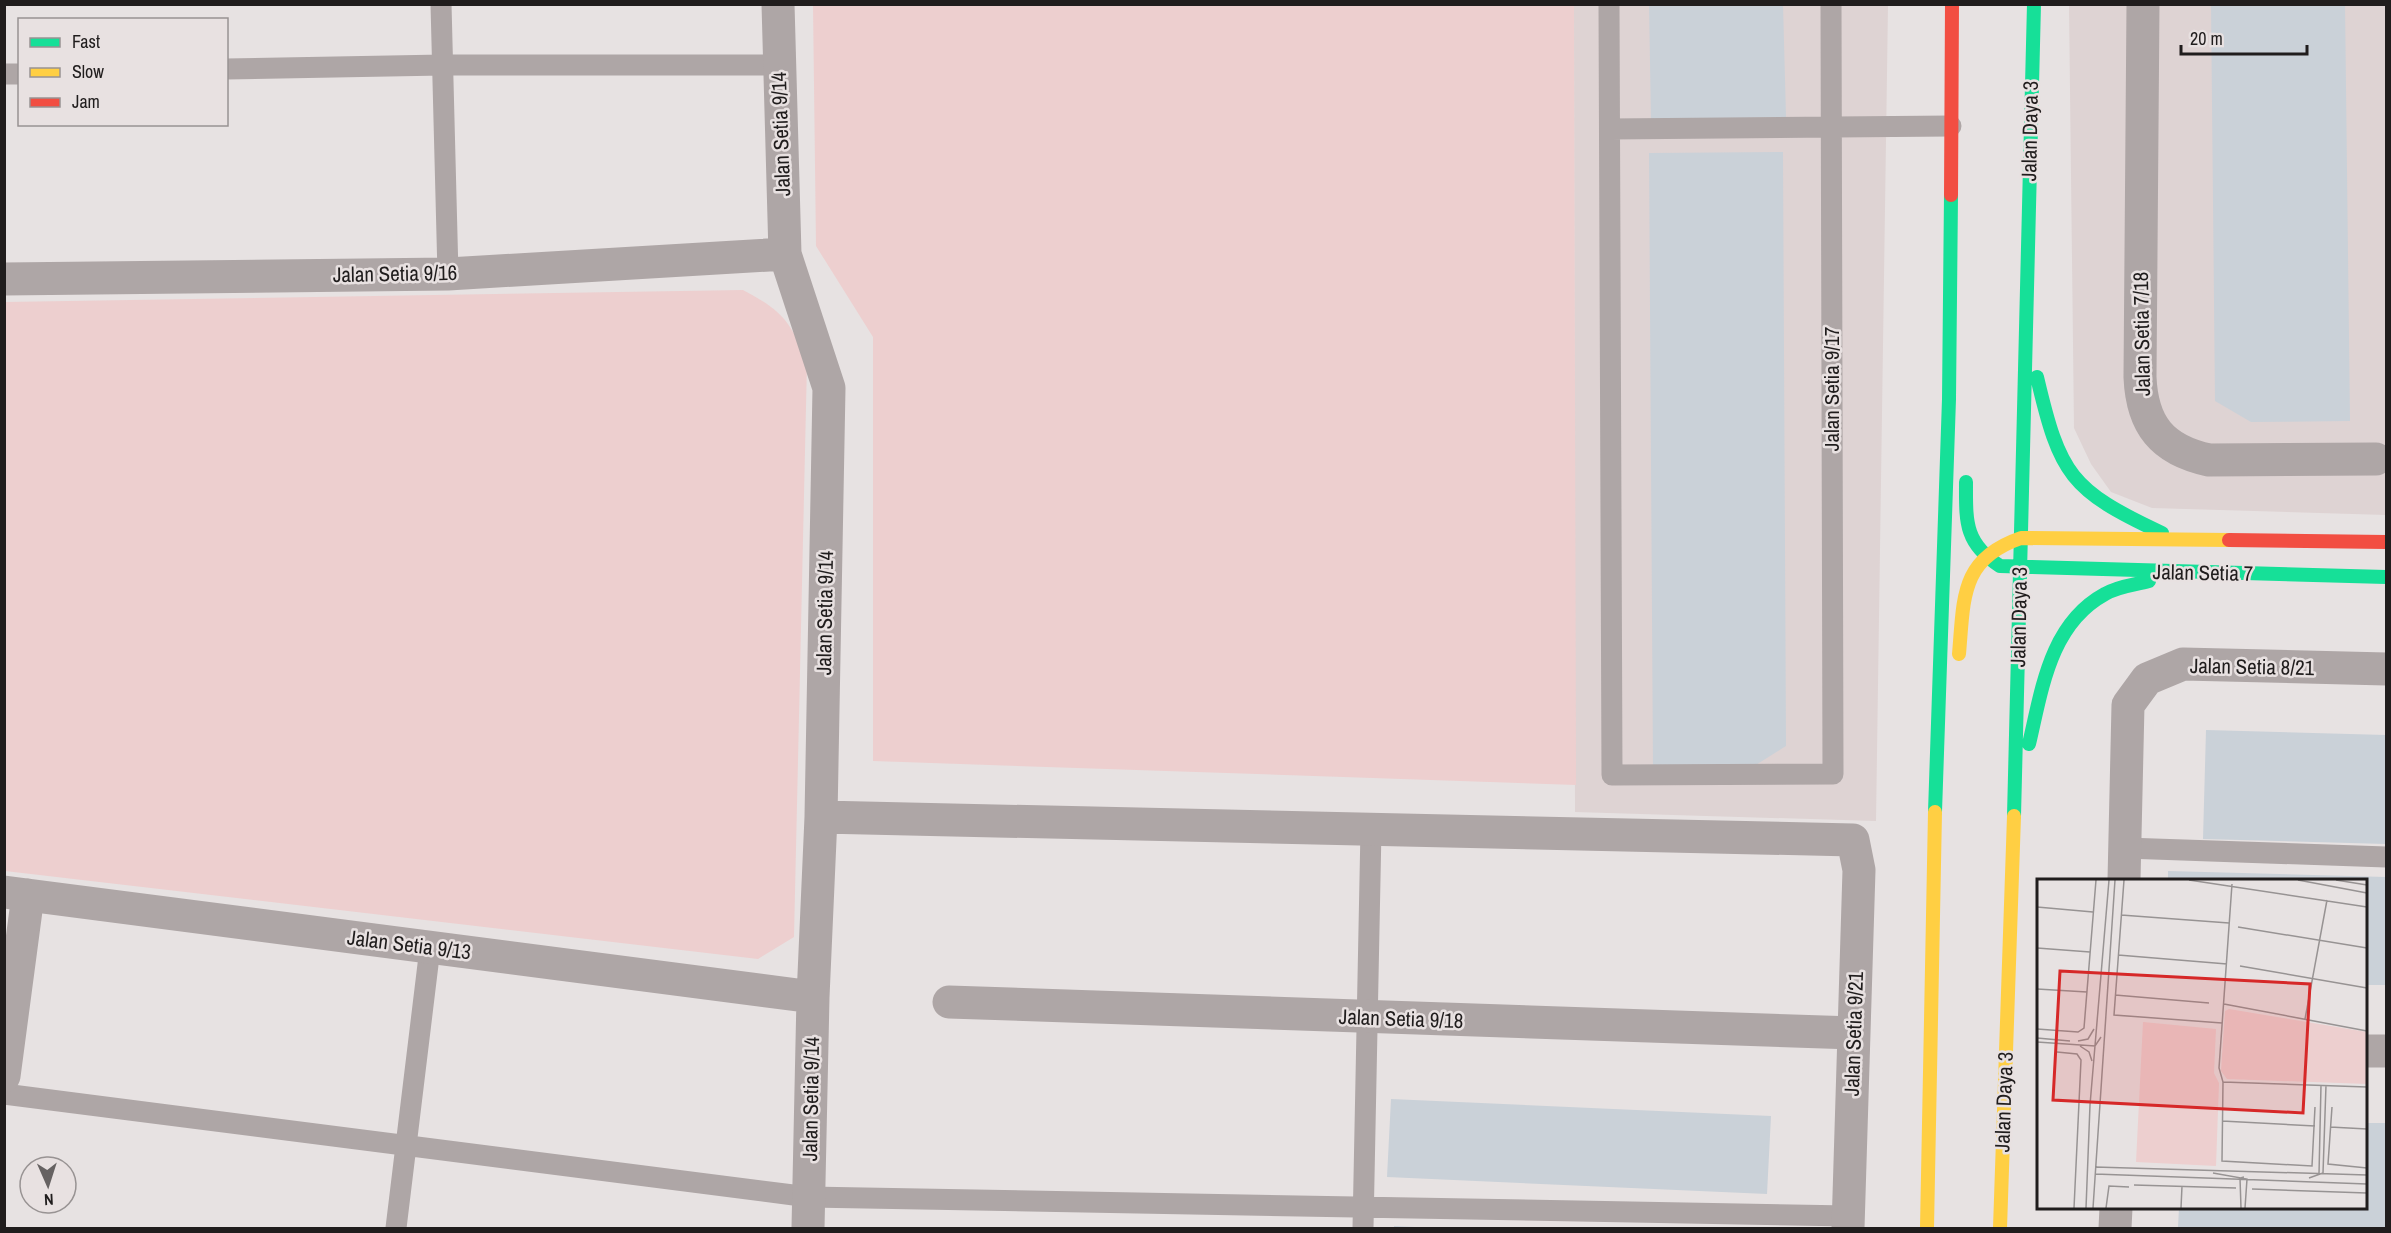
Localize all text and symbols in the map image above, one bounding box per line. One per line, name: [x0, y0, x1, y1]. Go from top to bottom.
legend: [18, 18, 228, 126]
scale bar: [2181, 18, 2307, 56]
text: 20 m: [2190, 26, 2223, 51]
text: Fast: [72, 29, 100, 54]
text: Slow: [72, 59, 104, 84]
street label: Jalan Setia 9/14: [764, 71, 797, 197]
street label: Jalan Daya 3: [2014, 80, 2045, 181]
text: Jam: [72, 89, 100, 114]
street label: Jalan Setia 9/16: [333, 258, 457, 289]
street label: Jalan Setia 7/18: [2126, 272, 2157, 396]
street label: Jalan Setia 9/17: [1817, 327, 1846, 451]
street label: Jalan Setia 9/14: [809, 550, 840, 675]
street label: Jalan Setia 7: [2152, 557, 2254, 588]
street label: Jalan Daya 3: [2003, 566, 2034, 667]
street label: Jalan Setia 8/21: [2190, 651, 2315, 682]
inset map: [2037, 879, 2367, 1209]
street label: Jalan Setia 9/13: [346, 923, 473, 966]
street label: Jalan Setia 9/21: [1837, 971, 1870, 1097]
street label: Jalan Setia 9/18: [1338, 1002, 1464, 1035]
street label: Jalan Setia 9/14: [795, 1036, 826, 1161]
street label: Jalan Daya 3: [1987, 1051, 2020, 1153]
north arrow: [18, 1155, 78, 1215]
text: N: [43, 1189, 54, 1211]

